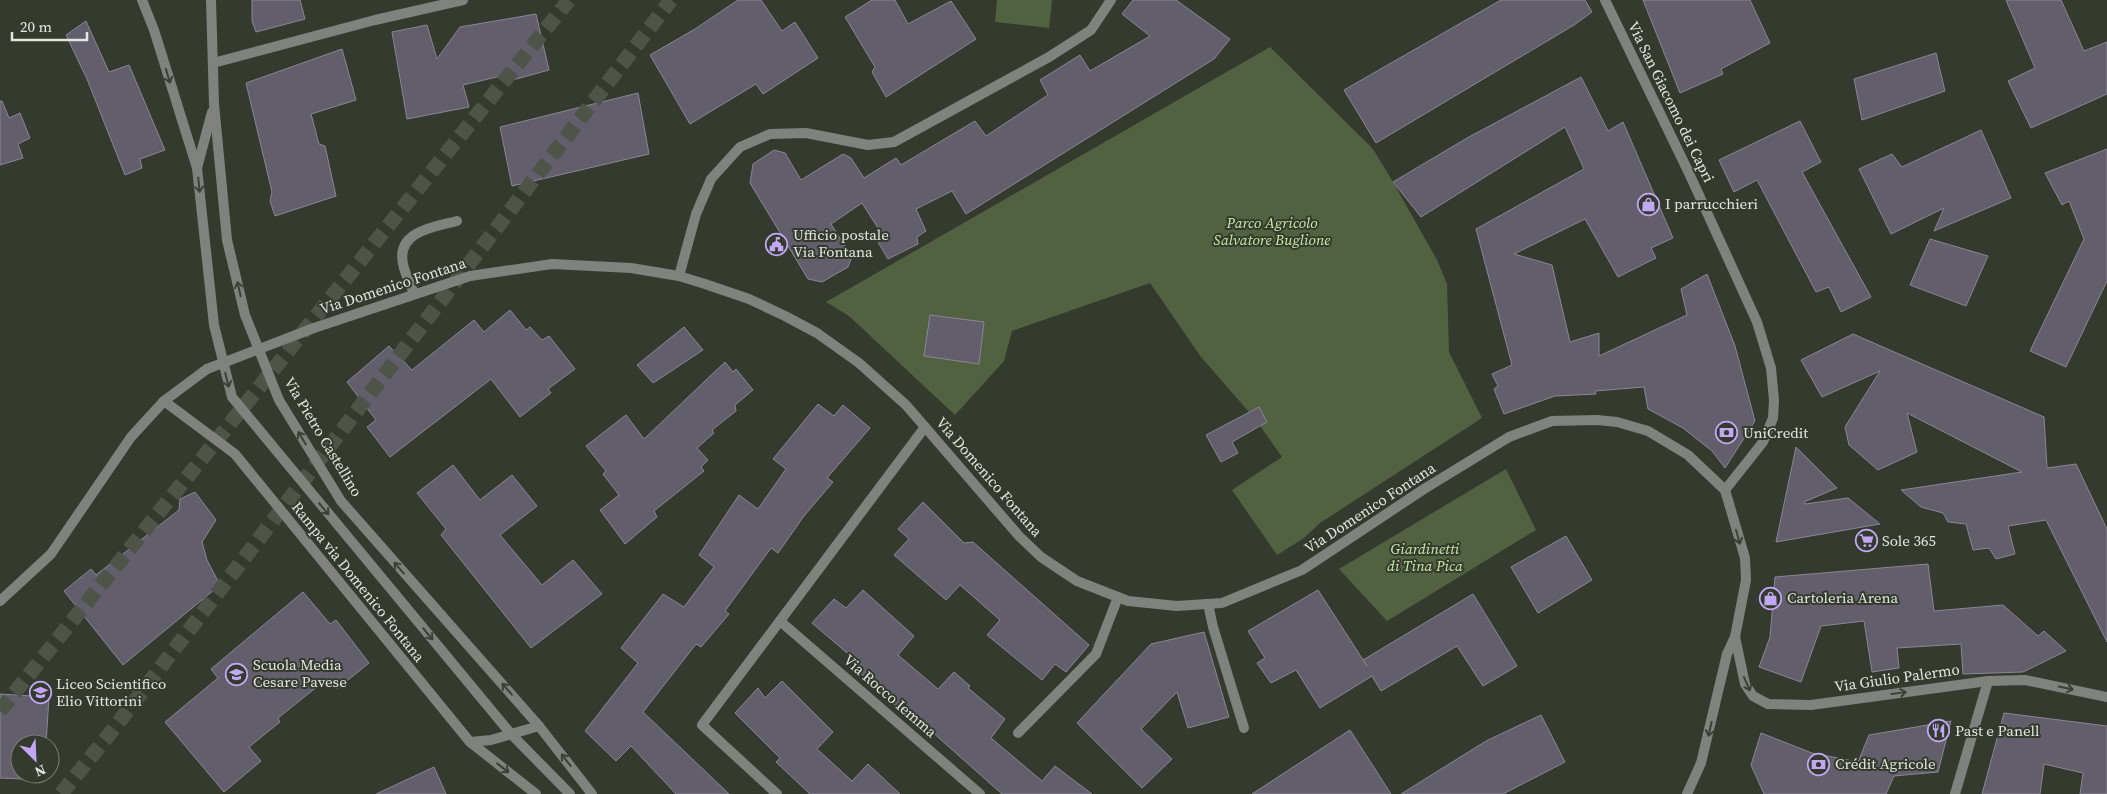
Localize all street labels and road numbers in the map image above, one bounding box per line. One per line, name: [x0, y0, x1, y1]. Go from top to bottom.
street label: Via San Giacomo dei Capri: [1623, 18, 1720, 186]
street label: Via Domenico Fontana: [317, 252, 469, 319]
street label: Via Pietro Castellino: [279, 373, 367, 500]
street label: Via Domenico Fontana: [931, 412, 1048, 541]
street label: Via Domenico Fontana: [1300, 457, 1440, 558]
street label: Rampa via Domenico Fontana: [287, 497, 430, 667]
street label: Via Rocco Iemma: [839, 649, 942, 742]
street label: Via Giulio Palermo: [1833, 658, 1961, 697]

